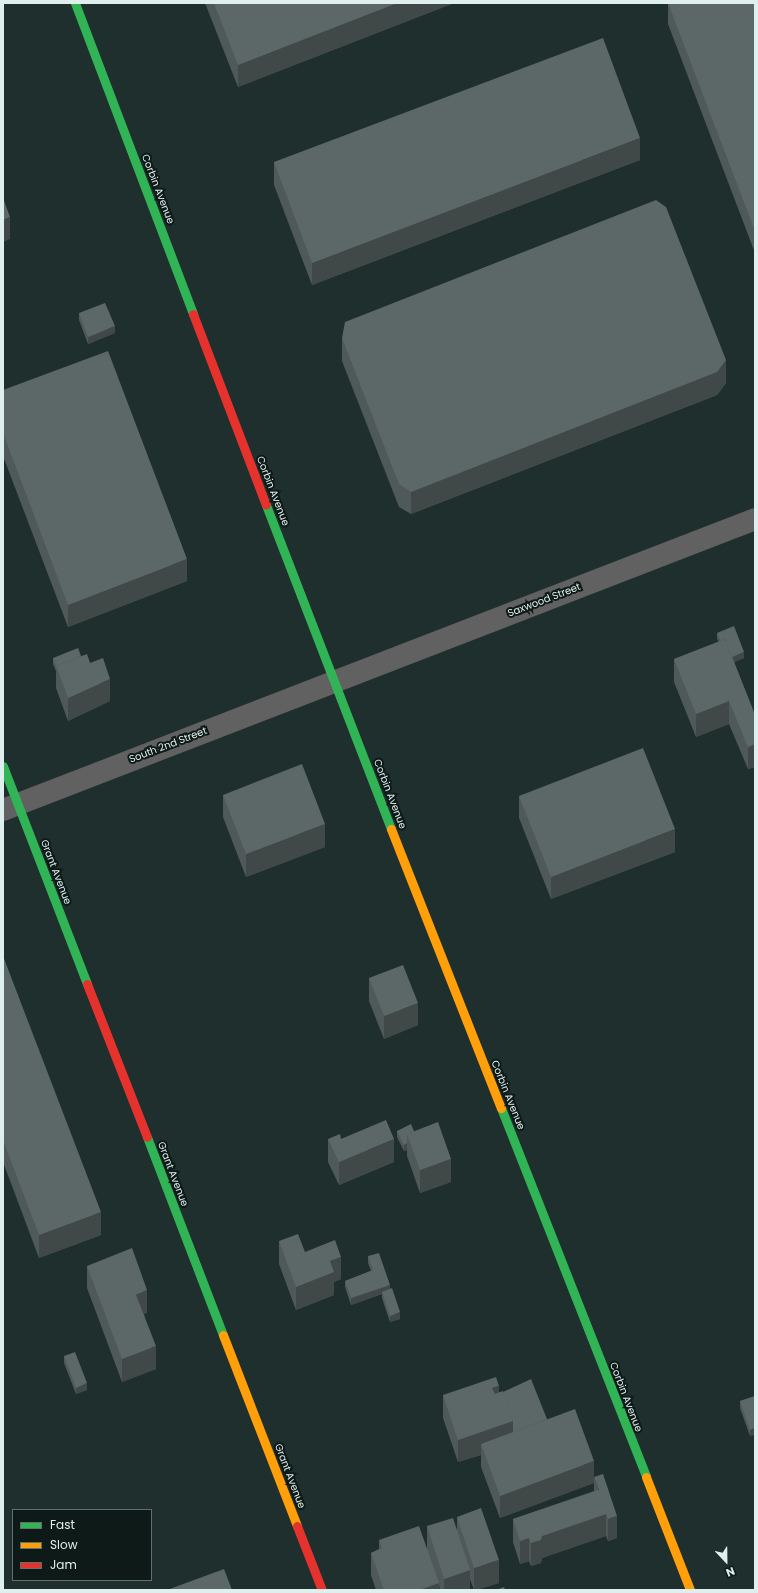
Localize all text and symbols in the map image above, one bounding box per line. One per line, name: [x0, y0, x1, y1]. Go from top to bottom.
street label: Corbin Avenue: [139, 152, 177, 226]
street label: Corbin Avenue: [254, 454, 292, 528]
street label: Saxwood Street: [506, 581, 582, 619]
street label: South 2nd Street: [127, 725, 209, 765]
street label: Corbin Avenue: [371, 757, 409, 831]
street label: Grant Avenue: [38, 838, 74, 906]
street label: Corbin Avenue: [489, 1059, 527, 1131]
street label: Grant Avenue: [155, 1140, 191, 1208]
street label: Corbin Avenue: [607, 1360, 645, 1434]
street label: Grant Avenue: [272, 1442, 308, 1510]
legend: [12, 1509, 152, 1581]
text: Fast: [50, 1516, 75, 1533]
text: Slow: [50, 1536, 78, 1553]
north arrow: [706, 1541, 746, 1581]
text: Jam: [50, 1556, 77, 1573]
text: N: [724, 1563, 737, 1581]

